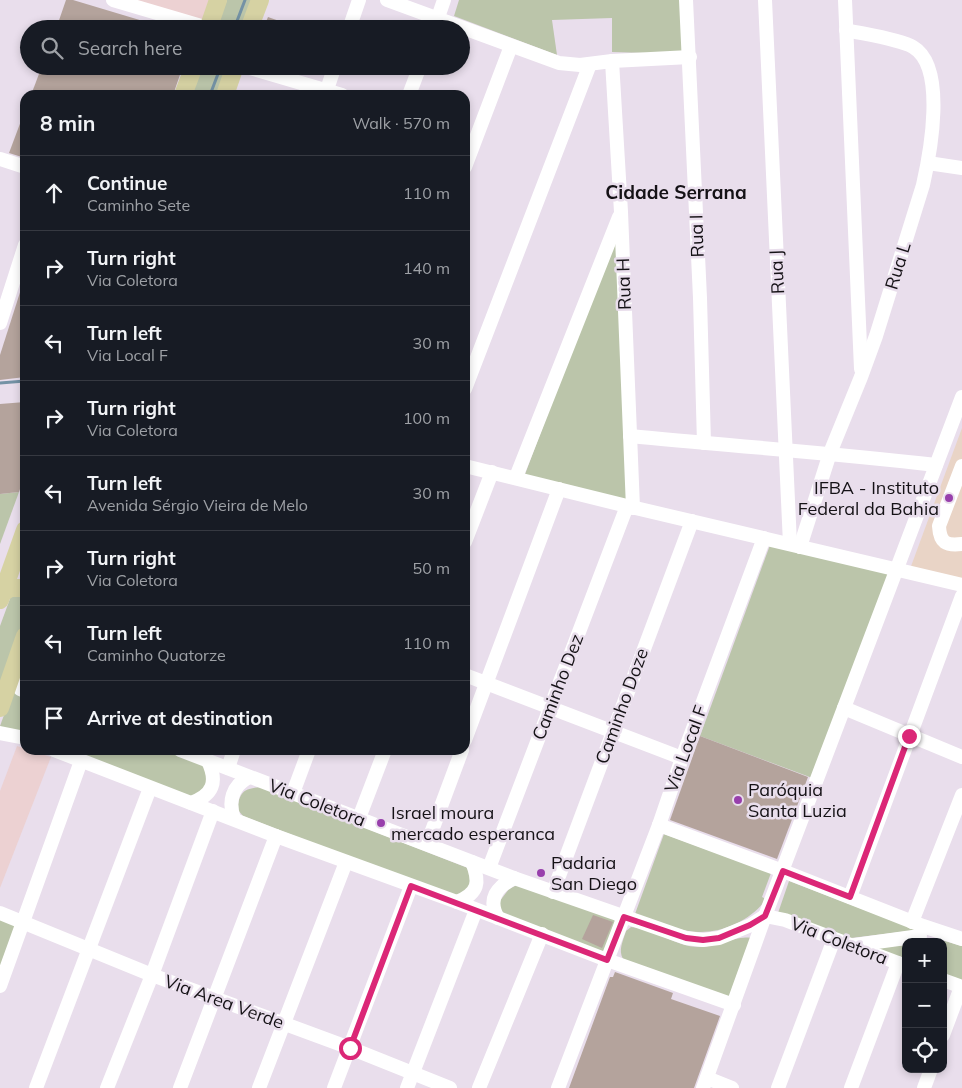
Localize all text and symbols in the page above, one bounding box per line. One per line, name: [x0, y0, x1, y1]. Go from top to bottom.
search box: [20, 20, 470, 75]
icon: search: [38, 34, 66, 62]
text: Search here: [78, 36, 182, 60]
text: 8 min: [40, 110, 95, 136]
text: Walk · 570 m: [352, 113, 450, 133]
text: Continue: [87, 171, 167, 195]
icon: ahead: [40, 179, 68, 207]
district label: Cidade Serrana: [605, 180, 747, 204]
text: 110 m: [403, 183, 450, 203]
text: Caminho Sete: [87, 195, 190, 215]
street label: Rua I: [684, 214, 709, 258]
street label: Rua L: [879, 239, 916, 292]
text: Turn right: [87, 246, 176, 270]
street label: Rua J: [764, 249, 789, 295]
icon: right: [40, 254, 68, 282]
text: 140 m: [403, 258, 450, 278]
street label: Rua H: [611, 258, 636, 310]
text: Via Coletora: [87, 270, 178, 290]
text: Turn left: [87, 321, 162, 345]
icon: left: [40, 329, 68, 357]
text: 30 m: [413, 333, 450, 353]
text: Via Local F: [87, 345, 168, 365]
text: Turn right: [87, 396, 176, 420]
icon: right: [40, 404, 68, 432]
text: 100 m: [403, 408, 450, 428]
text: Via Coletora: [87, 420, 178, 440]
text: Turn left: [87, 471, 162, 495]
place label: IFBA - Instituto Federal da Bahia: [798, 476, 939, 520]
icon: left: [40, 479, 68, 507]
text: 30 m: [413, 483, 450, 503]
marker: IFBA - Instituto Federal da Bahia: [943, 492, 955, 504]
text: Avenida Sérgio Vieira de Melo: [87, 495, 308, 515]
text: Turn right: [87, 546, 176, 570]
icon: right: [40, 554, 68, 582]
text: 50 m: [413, 558, 450, 578]
text: Via Coletora: [87, 570, 178, 590]
text: Turn left: [87, 621, 162, 645]
icon: left: [40, 629, 68, 657]
street label: Caminho Dez: [527, 631, 588, 743]
text: 110 m: [403, 633, 450, 653]
text: Caminho Quatorze: [87, 645, 226, 665]
street label: Caminho Doze: [590, 645, 653, 767]
street label: Via Local F: [659, 702, 712, 796]
icon: arrive: [40, 704, 68, 732]
text: Arrive at destination: [87, 706, 273, 730]
route end: [898, 725, 921, 748]
street label: Via Coletora: [265, 774, 369, 832]
place label: Paróquia Santa Luzia: [748, 778, 847, 822]
marker: Paróquia Santa Luzia: [732, 794, 744, 806]
place label: Israel moura mercado esperanca: [391, 801, 555, 845]
marker: Israel moura mercado esperanca: [375, 817, 387, 829]
place label: Padaria San Diego: [551, 851, 637, 895]
marker: Padaria San Diego: [535, 867, 547, 879]
street label: Via Coletora: [787, 912, 891, 970]
map controls: [902, 938, 947, 1073]
button: +: [902, 938, 947, 983]
street label: Via Area Verde: [161, 969, 287, 1034]
button: −: [902, 983, 947, 1028]
button: locate: [902, 1028, 947, 1073]
route start: [339, 1037, 362, 1060]

